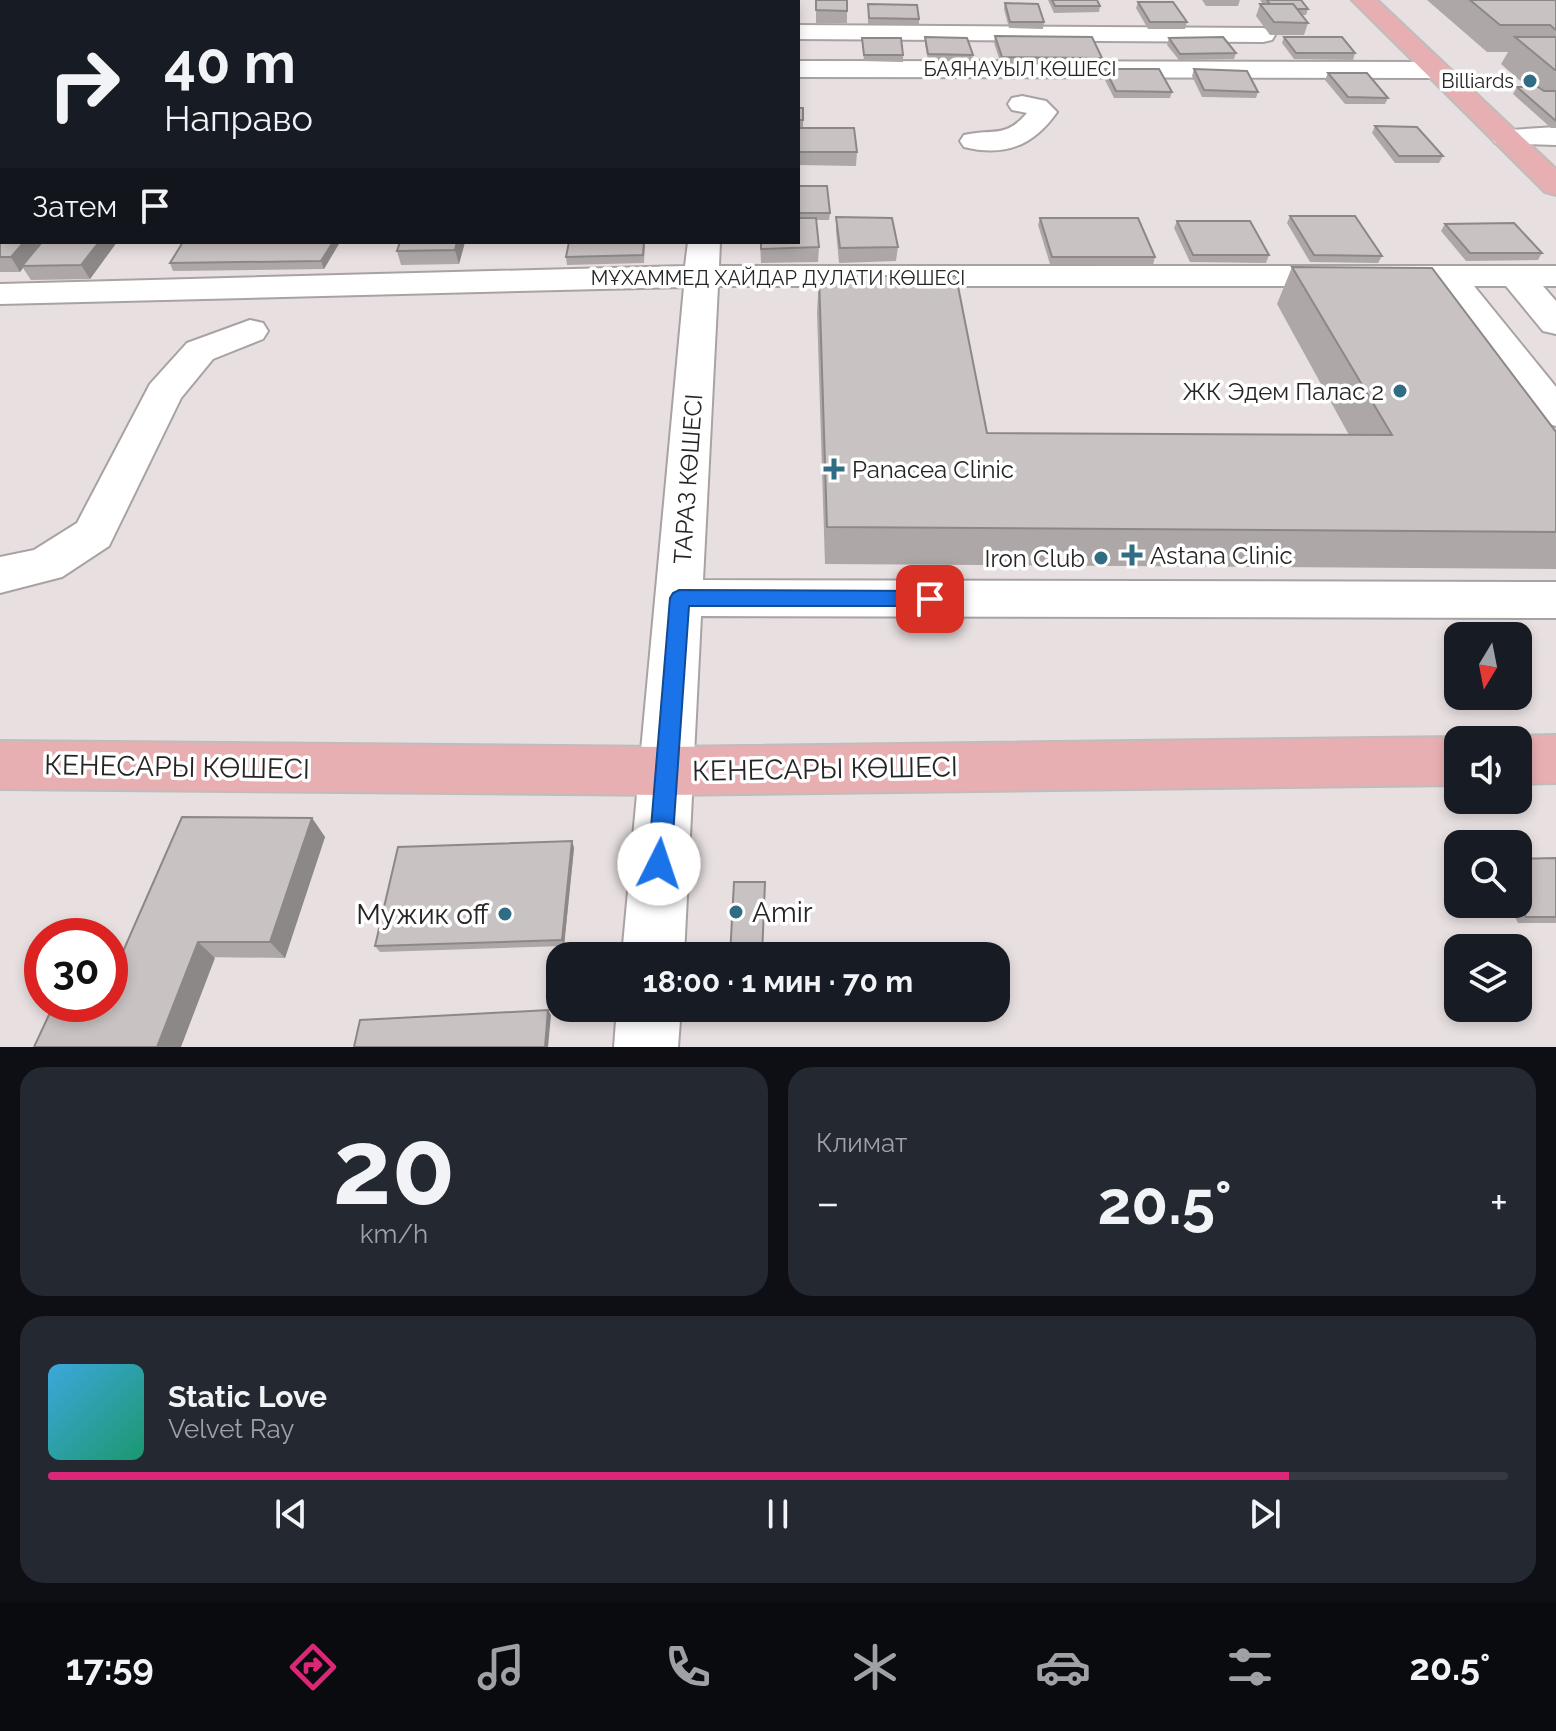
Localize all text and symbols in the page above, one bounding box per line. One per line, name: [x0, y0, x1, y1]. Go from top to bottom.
text: 40 m: [164, 30, 296, 96]
icon: right: [32, 32, 136, 136]
street label: БАЯНАУЫЛ КӨШЕСІ: [924, 57, 1116, 81]
place label: Billiards: [1441, 69, 1514, 93]
marker: Billiards: [1521, 72, 1539, 90]
text: Направо: [164, 97, 313, 139]
icon: arrive: [133, 184, 177, 228]
text: Затем: [32, 189, 117, 224]
street label: МҰХАММЕД ХАЙДАР ДУЛАТИ КӨШЕСІ: [591, 266, 965, 290]
place label: ЖК Эдем Палас 2: [1182, 377, 1384, 406]
marker: ЖК Эдем Палас 2: [1391, 382, 1409, 400]
street label: ТАРАЗ КӨШЕСІ: [668, 393, 708, 565]
place label: Panacea Clinic: [852, 455, 1014, 484]
marker: Panacea Clinic: [823, 458, 845, 480]
place label: Astana Clinic: [1150, 541, 1293, 570]
place label: Iron Club: [985, 544, 1085, 573]
marker: Astana Clinic: [1121, 544, 1143, 566]
marker: Iron Club: [1092, 549, 1110, 567]
pin: [896, 565, 964, 633]
icon: arrive: [908, 577, 952, 621]
north arrow: [1444, 622, 1532, 710]
map controls: [1444, 622, 1532, 1022]
button: sound: [1444, 726, 1532, 814]
street label: КЕНЕСАРЫ КӨШЕСІ: [44, 748, 310, 786]
street label: КЕНЕСАРЫ КӨШЕСІ: [692, 750, 958, 788]
position arrow: [617, 822, 701, 906]
button: search: [1444, 830, 1532, 918]
place label: Amir: [752, 896, 813, 929]
place label: Мужик off: [356, 898, 490, 931]
marker: Amir: [727, 903, 745, 921]
marker: Мужик off: [496, 905, 514, 923]
speed limit sign: 30: [24, 918, 128, 1022]
button: layers: [1444, 934, 1532, 1022]
text: 18:00 · 1 мин · 70 m: [643, 964, 913, 999]
text: 20: [333, 1106, 455, 1228]
text: Климат: [816, 1128, 907, 1158]
text: 20.5°: [1097, 1168, 1232, 1238]
text: −: [816, 1177, 840, 1228]
text: +: [1490, 1177, 1508, 1228]
text: km/h: [360, 1219, 428, 1249]
text: Static Love: [168, 1379, 327, 1414]
text: Velvet Ray: [168, 1414, 294, 1444]
icon: previous: [269, 1492, 313, 1536]
icon: pause: [756, 1492, 800, 1536]
icon: next: [1243, 1492, 1287, 1536]
icon: directions: [285, 1639, 341, 1695]
icon: music: [473, 1639, 529, 1695]
icon: phone: [660, 1639, 716, 1695]
icon: climate: [847, 1639, 903, 1695]
icon: car: [1035, 1639, 1091, 1695]
icon: filters: [1222, 1639, 1278, 1695]
text: 17:59: [66, 1646, 154, 1688]
text: 20.5°: [1410, 1646, 1490, 1688]

